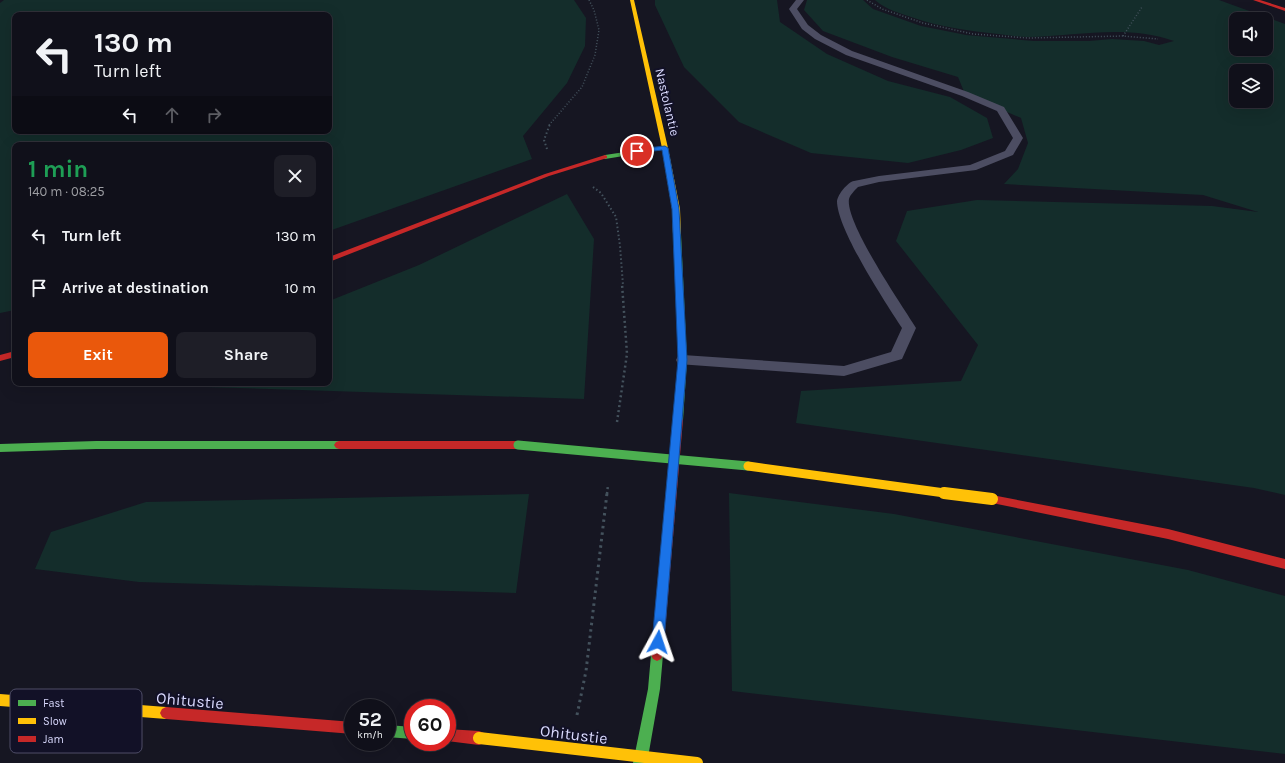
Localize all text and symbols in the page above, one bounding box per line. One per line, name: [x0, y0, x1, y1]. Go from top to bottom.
map controls: [1229, 12, 1273, 108]
button: sound: [1229, 12, 1273, 56]
text: 130 m: [94, 26, 173, 59]
icon: left: [28, 28, 80, 80]
text: Turn left: [94, 60, 162, 82]
button: layers: [1229, 64, 1273, 108]
street label: Nastolantie: [652, 67, 683, 138]
icon: left: [119, 104, 141, 126]
icon: ahead: [161, 104, 183, 126]
icon: right: [203, 104, 225, 126]
pin: [620, 134, 654, 168]
icon: arrive: [626, 140, 648, 162]
text: 1 min: [28, 155, 88, 183]
button: close: [274, 155, 316, 197]
text: 140 m · 08:25: [28, 184, 105, 199]
icon: left: [28, 225, 50, 247]
text: Turn left: [62, 227, 121, 245]
text: 130 m: [276, 227, 316, 245]
icon: arrive: [28, 277, 50, 299]
text: Arrive at destination: [62, 279, 209, 297]
text: 10 m: [285, 279, 316, 297]
button: Exit: [28, 332, 168, 378]
button: Share: [176, 332, 316, 378]
position arrow: [637, 621, 679, 663]
street label: Ohitustie: [155, 688, 225, 713]
legend: [10, 689, 142, 753]
text: Fast: [43, 697, 64, 710]
speed limit sign: 60: [404, 699, 456, 751]
text: 52: [358, 708, 382, 731]
text: Slow: [43, 715, 67, 728]
street label: Ohitustie: [539, 721, 609, 748]
text: km/h: [357, 729, 383, 741]
text: Jam: [43, 733, 64, 746]

